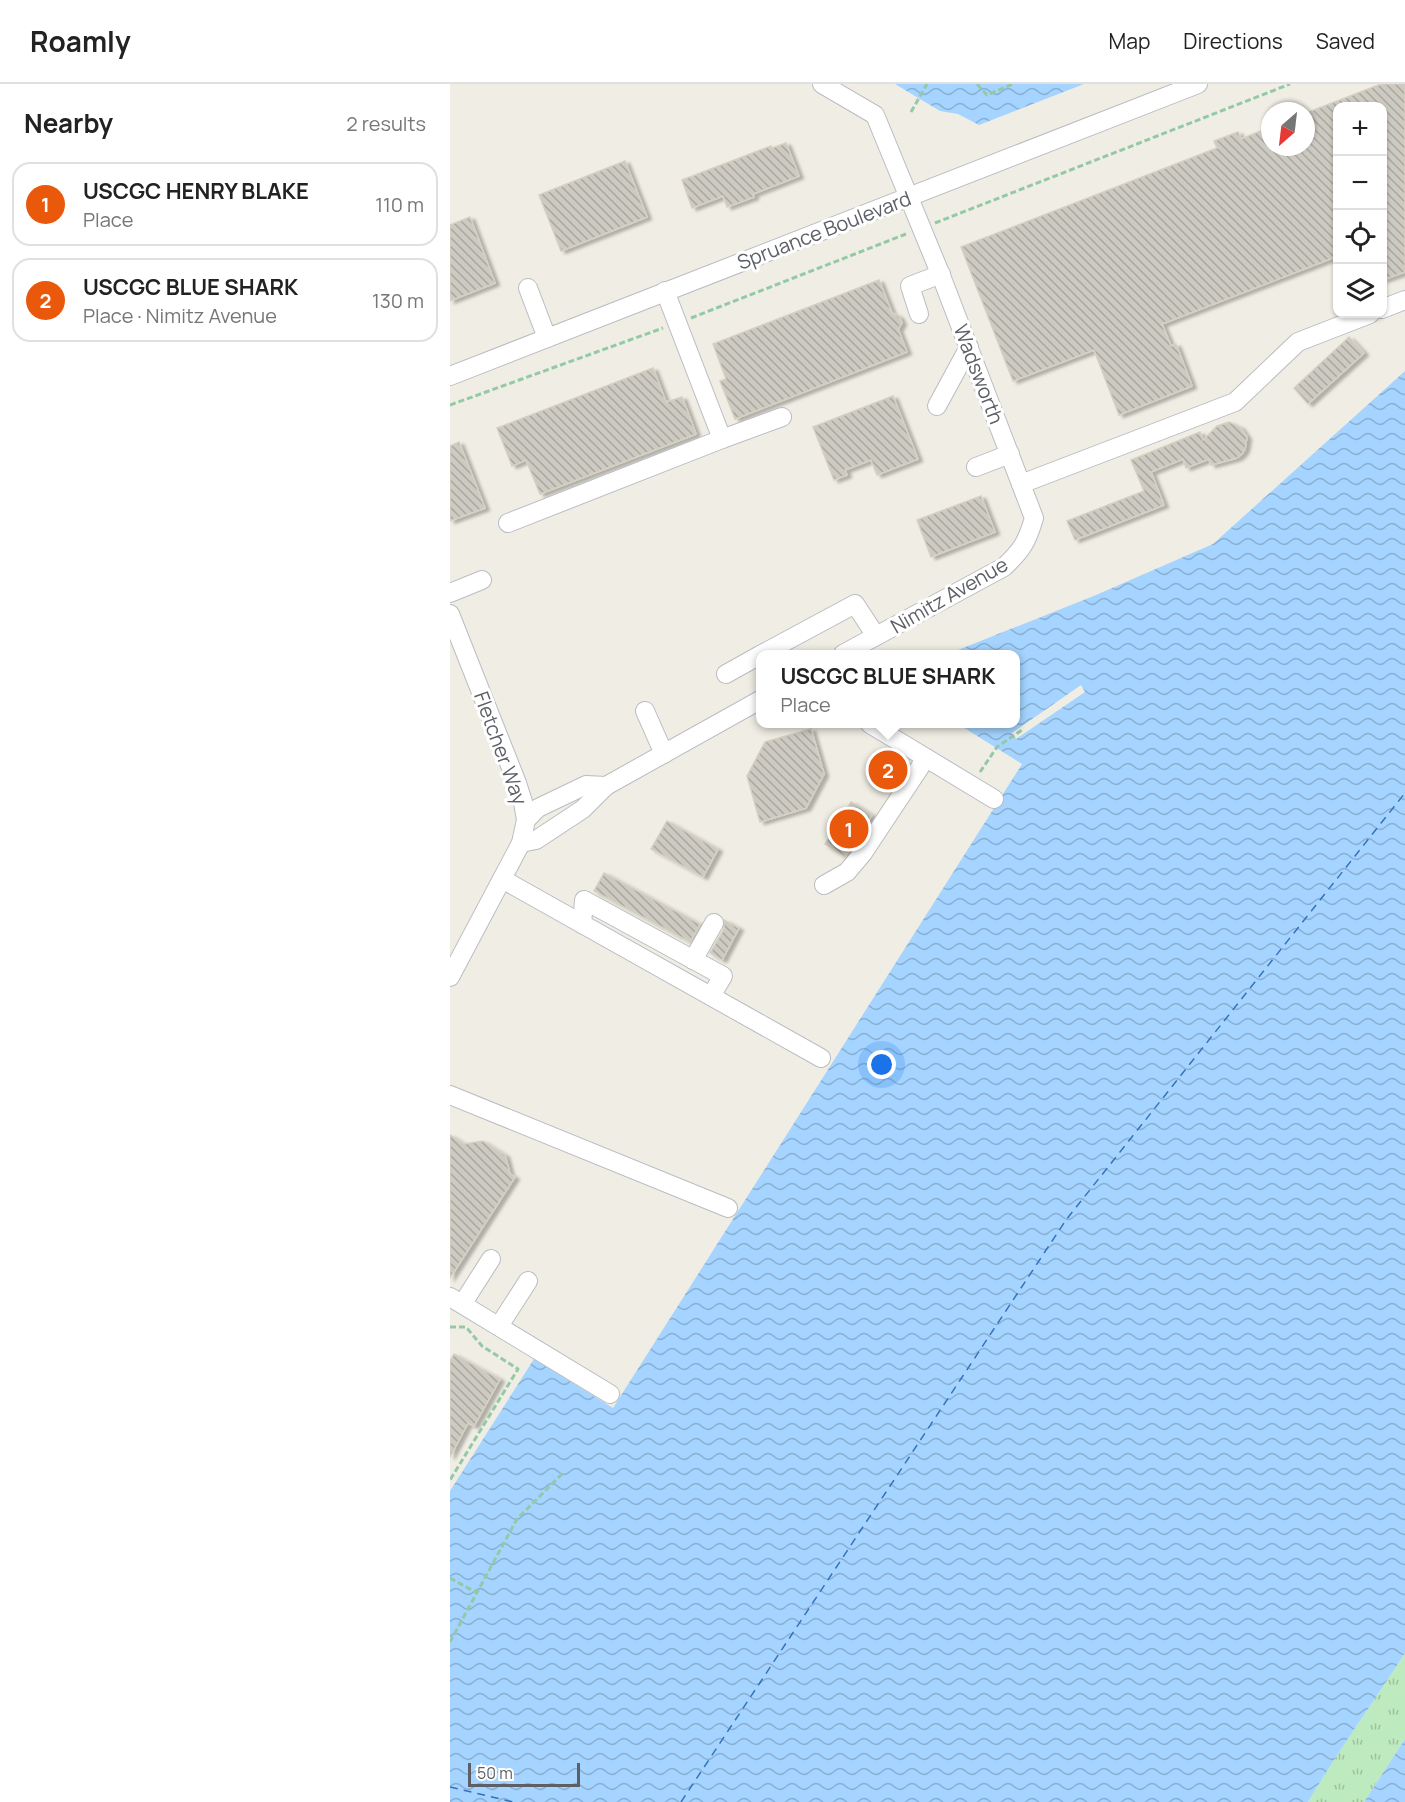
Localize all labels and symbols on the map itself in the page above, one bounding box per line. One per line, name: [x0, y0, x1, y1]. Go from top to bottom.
north arrow: [1261, 102, 1315, 156]
street label: Spruance Boulevard: [733, 184, 915, 276]
street label: Wadsworth: [948, 320, 1010, 428]
street label: Nimitz Avenue: [885, 551, 1013, 639]
street label: Fletcher Way: [468, 688, 534, 809]
pin: 2: [868, 748, 908, 792]
pin: 1: [830, 806, 868, 852]
your location: [867, 1050, 896, 1079]
scale bar: [468, 1760, 580, 1788]

